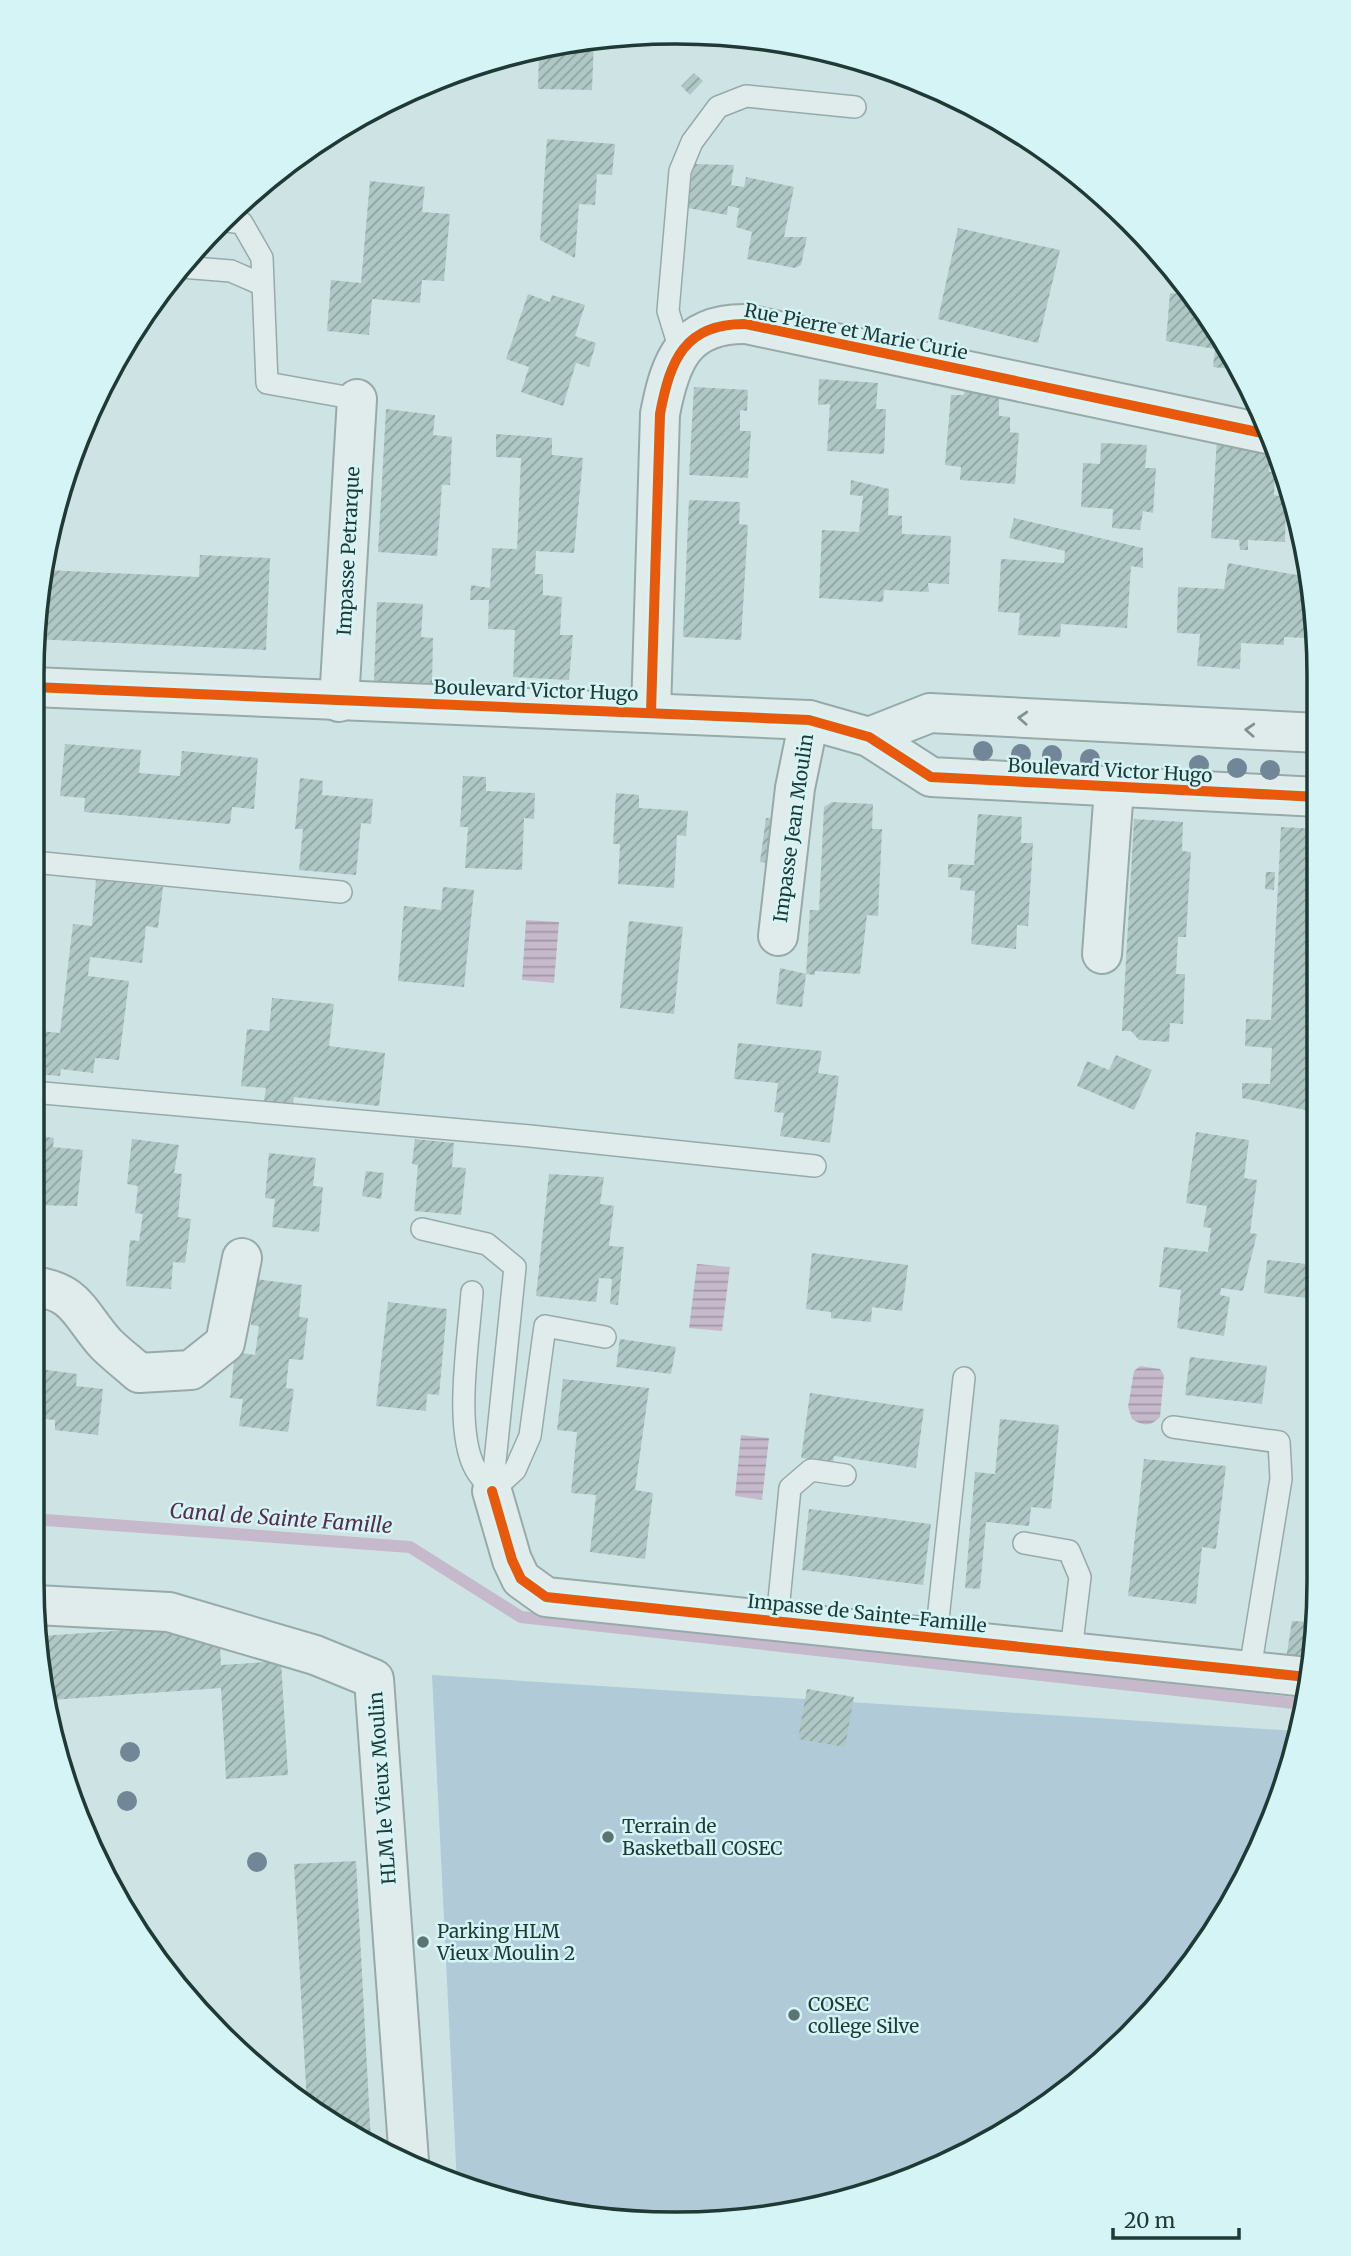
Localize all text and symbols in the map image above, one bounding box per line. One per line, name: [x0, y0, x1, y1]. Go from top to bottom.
street label: Rue Pierre et Marie Curie: [742, 298, 970, 364]
street label: Impasse Petrarque: [332, 466, 364, 636]
street label: Boulevard Victor Hugo: [433, 674, 639, 706]
one-way arrow: [1017, 711, 1028, 726]
one-way arrow: [1244, 723, 1255, 738]
street label: Impasse Jean Moulin: [768, 732, 818, 924]
street label: Boulevard Victor Hugo: [1007, 753, 1213, 787]
water label: Canal de Sainte Famille: [169, 1497, 393, 1539]
street label: Impasse de Sainte-Famille: [746, 1589, 988, 1638]
street label: HLM le Vieux Moulin: [363, 1690, 401, 1885]
place label: Terrain de Basketball COSEC: [622, 1814, 783, 1860]
marker: Terrain de Basketball COSEC: [600, 1829, 616, 1845]
place label: Parking HLM Vieux Moulin 2: [436, 1919, 575, 1965]
marker: Parking HLM Vieux Moulin 2: [415, 1934, 431, 1950]
place label: COSEC college Silve: [808, 1992, 919, 2038]
marker: COSEC college Silve: [786, 2007, 802, 2023]
scale bar: [1113, 2196, 1239, 2240]
text: 20 m: [1124, 2207, 1176, 2234]

